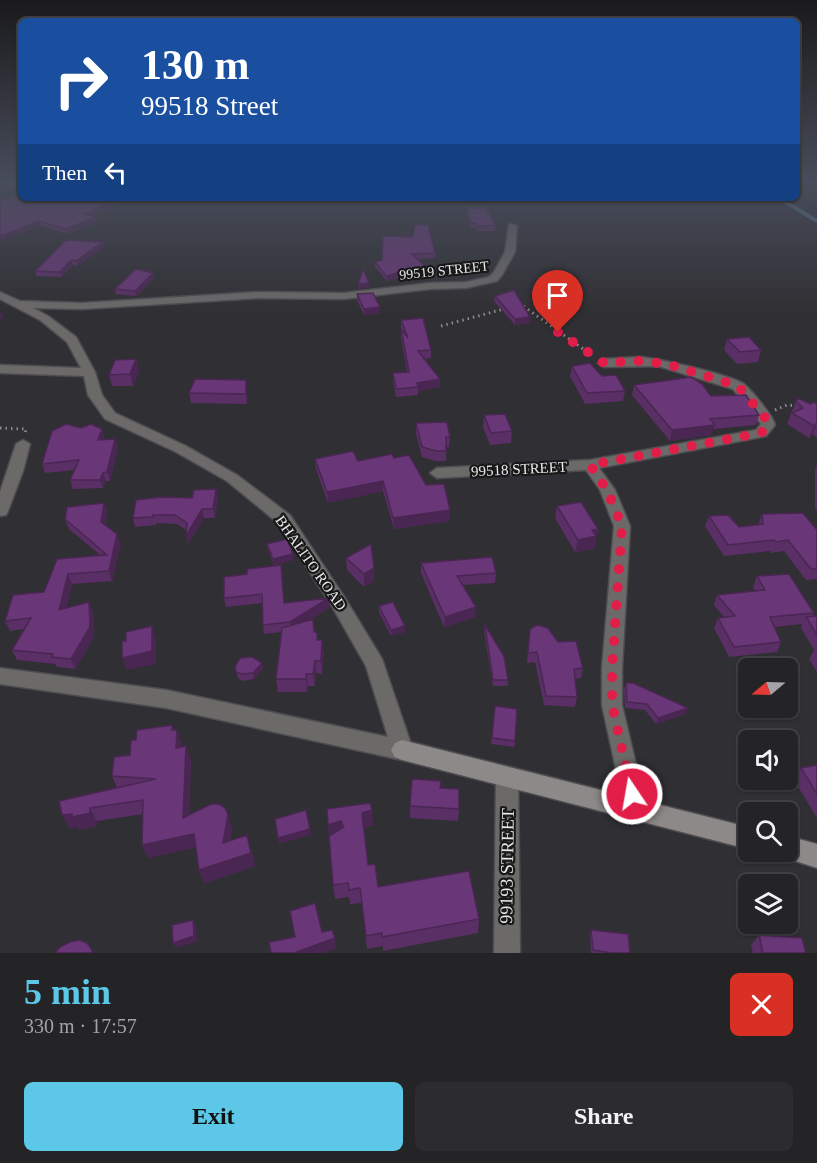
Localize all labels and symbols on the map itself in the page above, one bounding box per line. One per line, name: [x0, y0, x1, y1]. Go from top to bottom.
street label: 99519 STREET: [399, 258, 490, 283]
pin: [532, 270, 583, 332]
street label: 99518 STREET: [471, 458, 567, 480]
street label: BHALITO ROAD: [272, 513, 350, 614]
north arrow: [738, 658, 798, 718]
position arrow: [600, 762, 664, 826]
street label: 99193 STREET: [496, 808, 518, 924]

